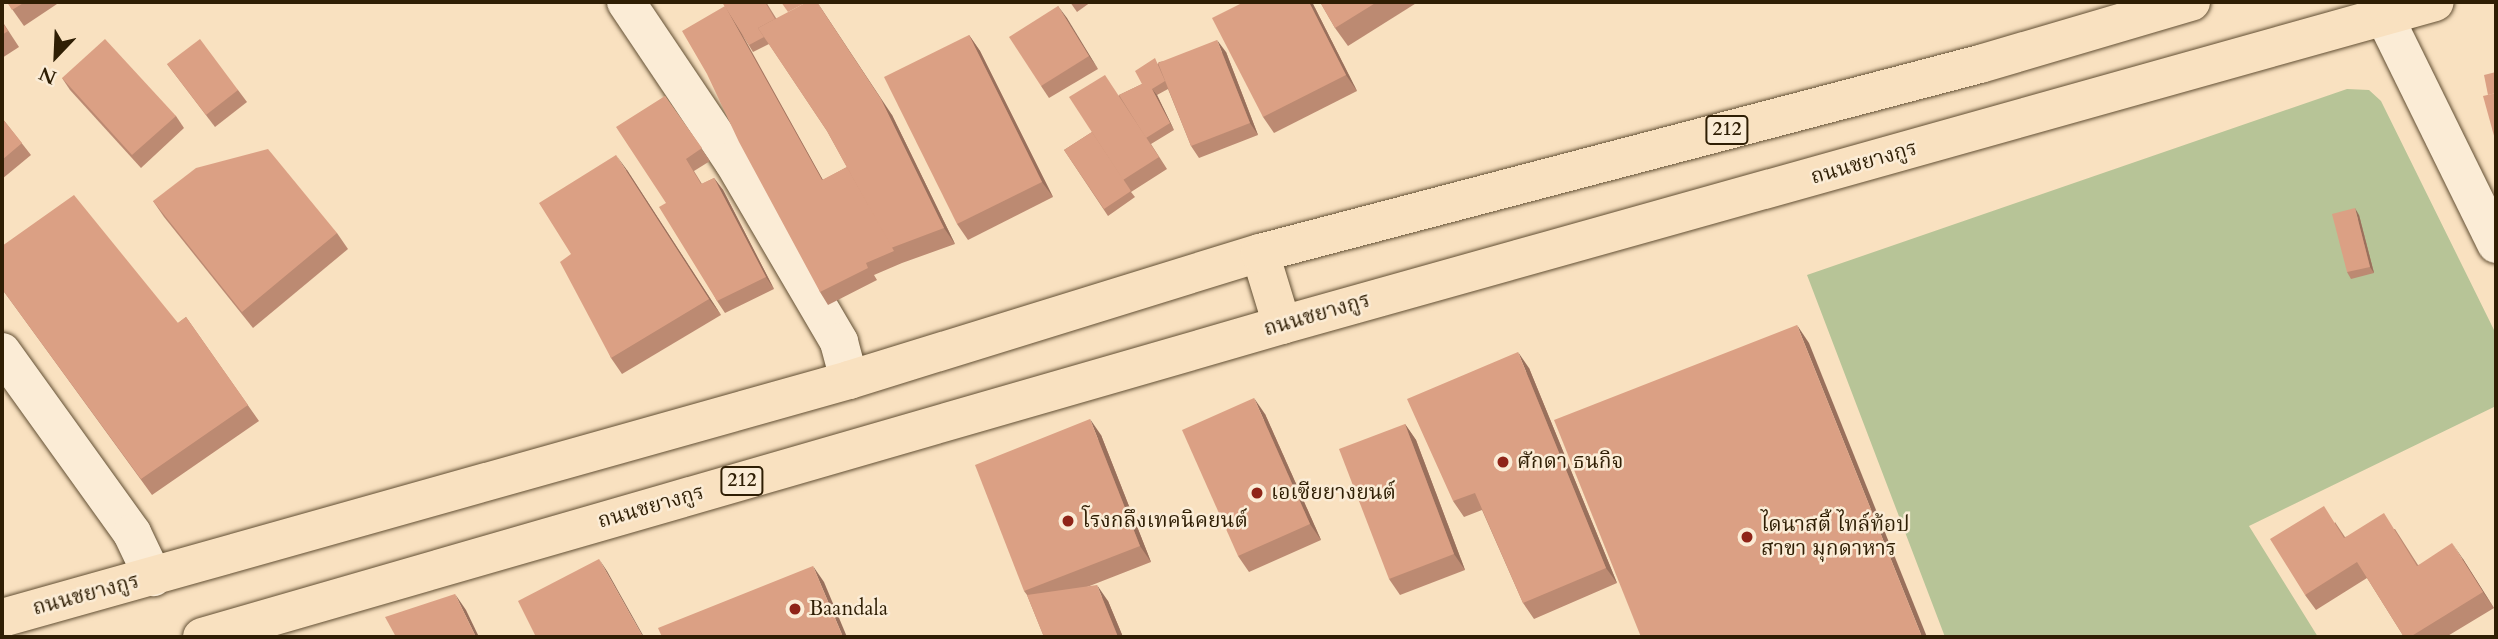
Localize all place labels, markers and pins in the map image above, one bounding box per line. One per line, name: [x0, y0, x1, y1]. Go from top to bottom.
place label: ศักดา ธนกิจ: [1517, 449, 1624, 475]
marker: ศักดา ธนกิจ: [1495, 454, 1511, 470]
place label: เอเซียยางยนต์: [1271, 480, 1396, 506]
marker: เอเซียยางยนต์: [1249, 485, 1265, 501]
place label: โรงกลึงเทคนิคยนต์: [1082, 508, 1248, 534]
place label: ไดนาสตี้ ไทล์ท้อป สาขา มุกดาหาร: [1761, 512, 1910, 562]
marker: โรงกลึงเทคนิคยนต์: [1060, 513, 1076, 529]
marker: ไดนาสตี้ ไทล์ท้อป สาขา มุกดาหาร: [1739, 529, 1755, 545]
place label: Baandala: [809, 596, 888, 622]
marker: Baandala: [787, 601, 803, 617]

